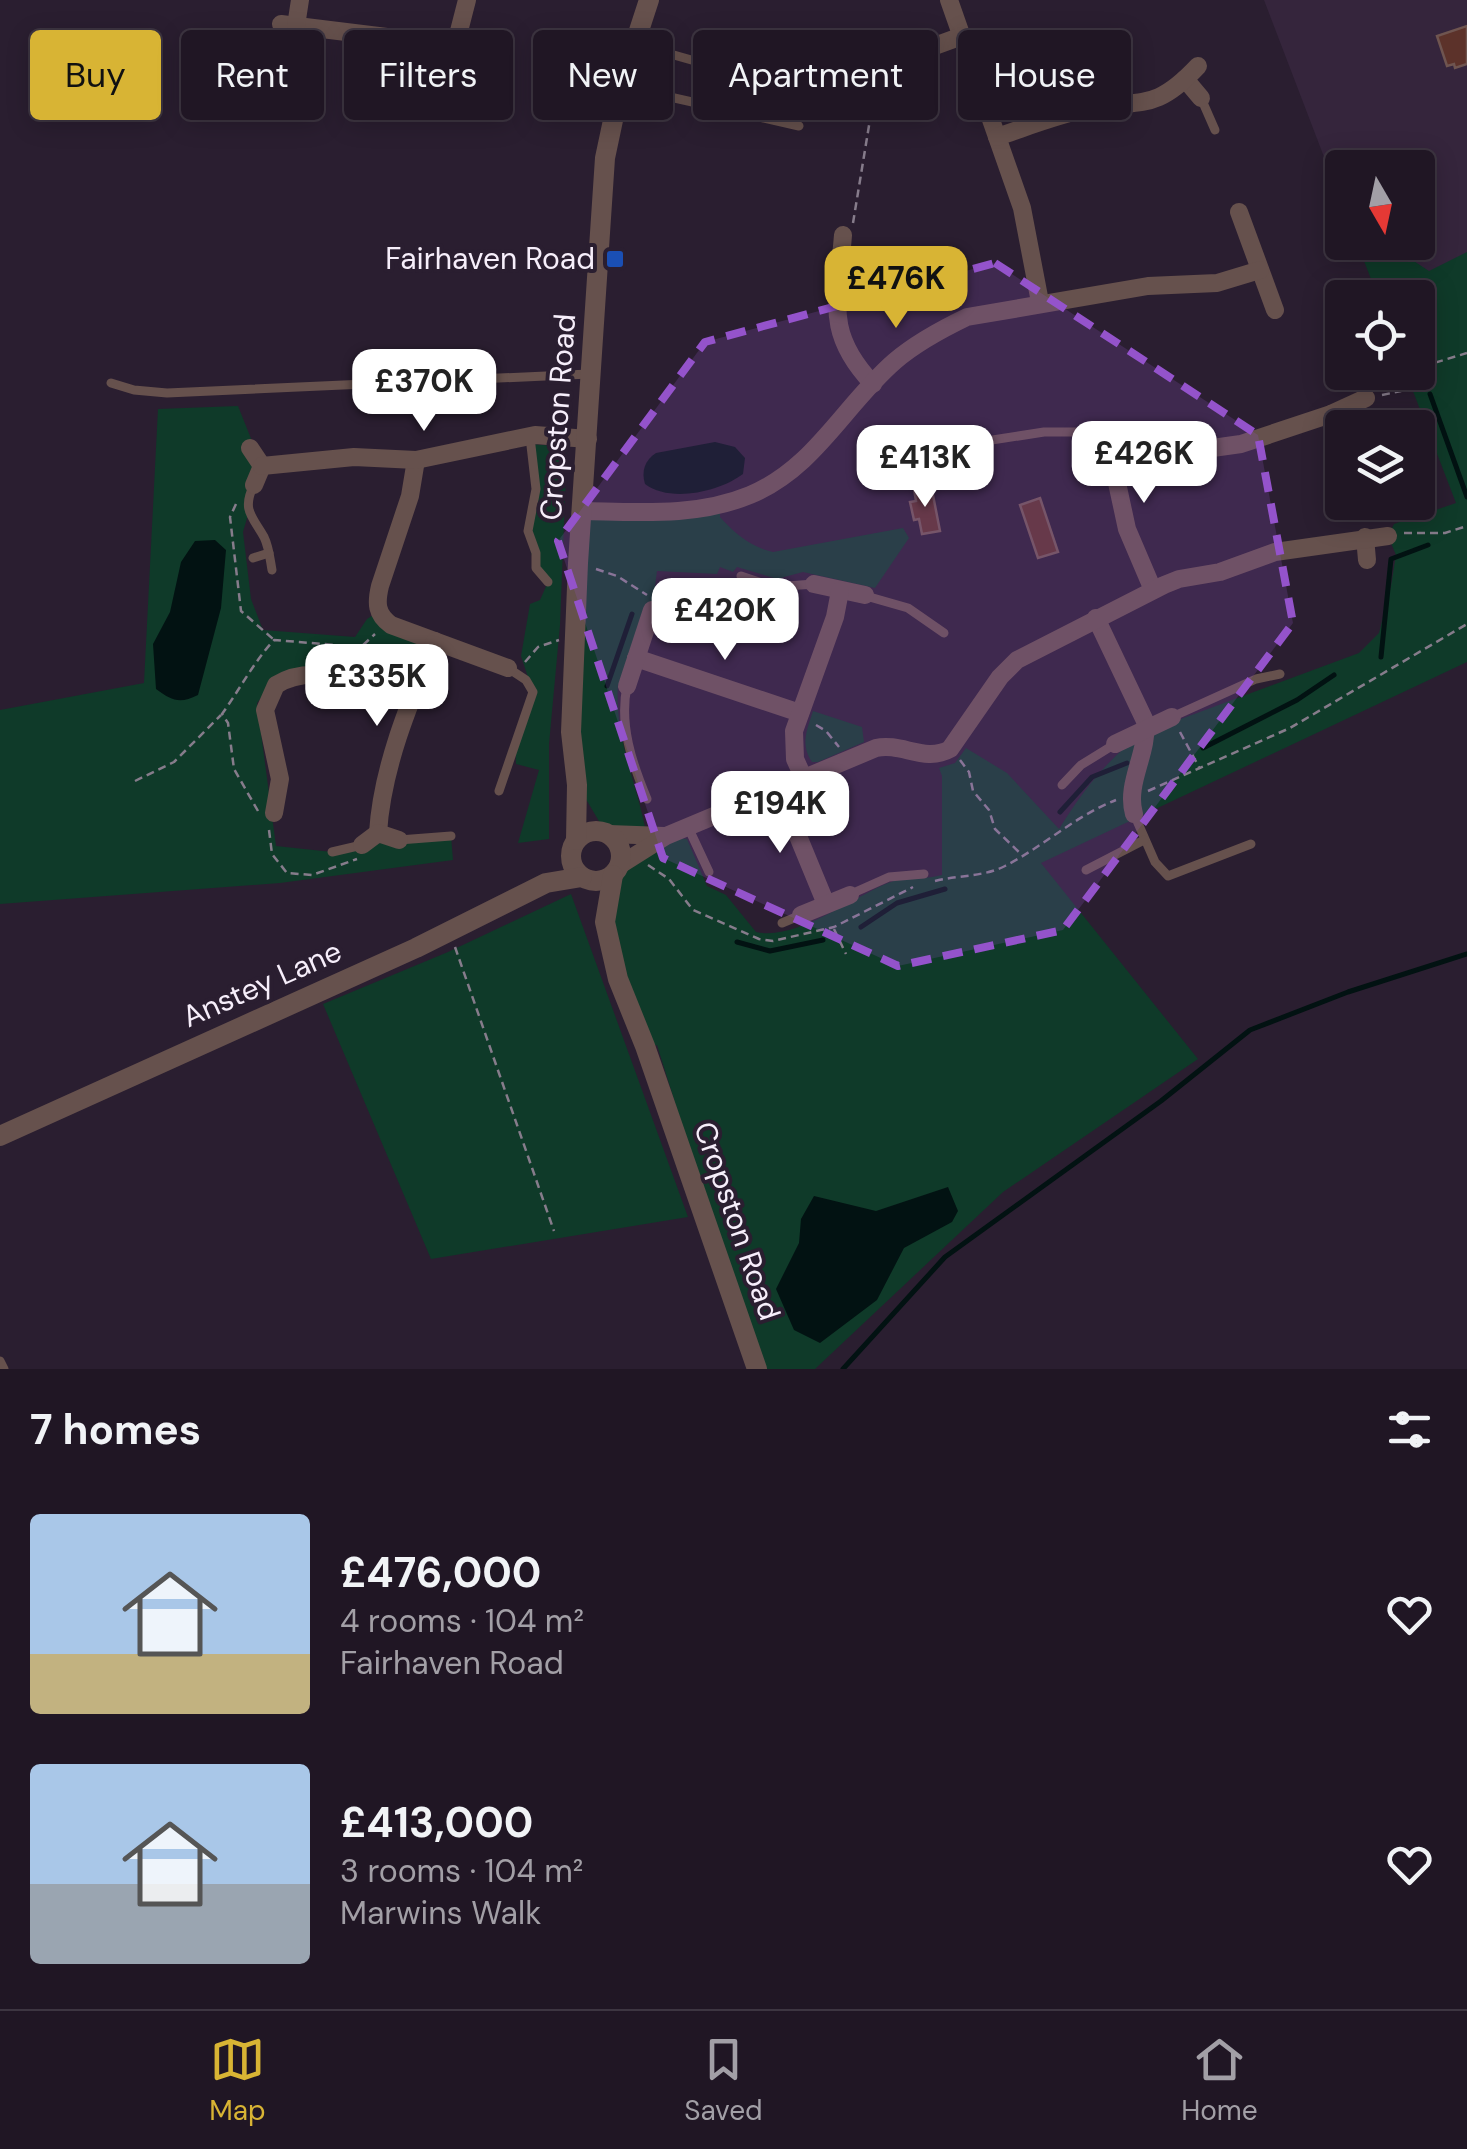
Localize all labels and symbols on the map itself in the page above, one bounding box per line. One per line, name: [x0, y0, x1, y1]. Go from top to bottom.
north arrow: [1325, 150, 1435, 260]
place label: Fairhaven Road: [385, 239, 595, 278]
pin: £476K: [826, 246, 966, 331]
marker: Fairhaven Road: [604, 248, 626, 270]
street label: Cropston Road: [531, 312, 584, 522]
pin: £370K: [354, 349, 494, 434]
pin: £426K: [1074, 421, 1214, 506]
pin: £413K: [855, 425, 995, 510]
pin: £420K: [655, 578, 795, 663]
pin: £335K: [307, 644, 447, 729]
pin: £194K: [710, 771, 850, 856]
street label: Anstey Lane: [176, 931, 348, 1036]
street label: Cropston Road: [685, 1117, 790, 1325]

